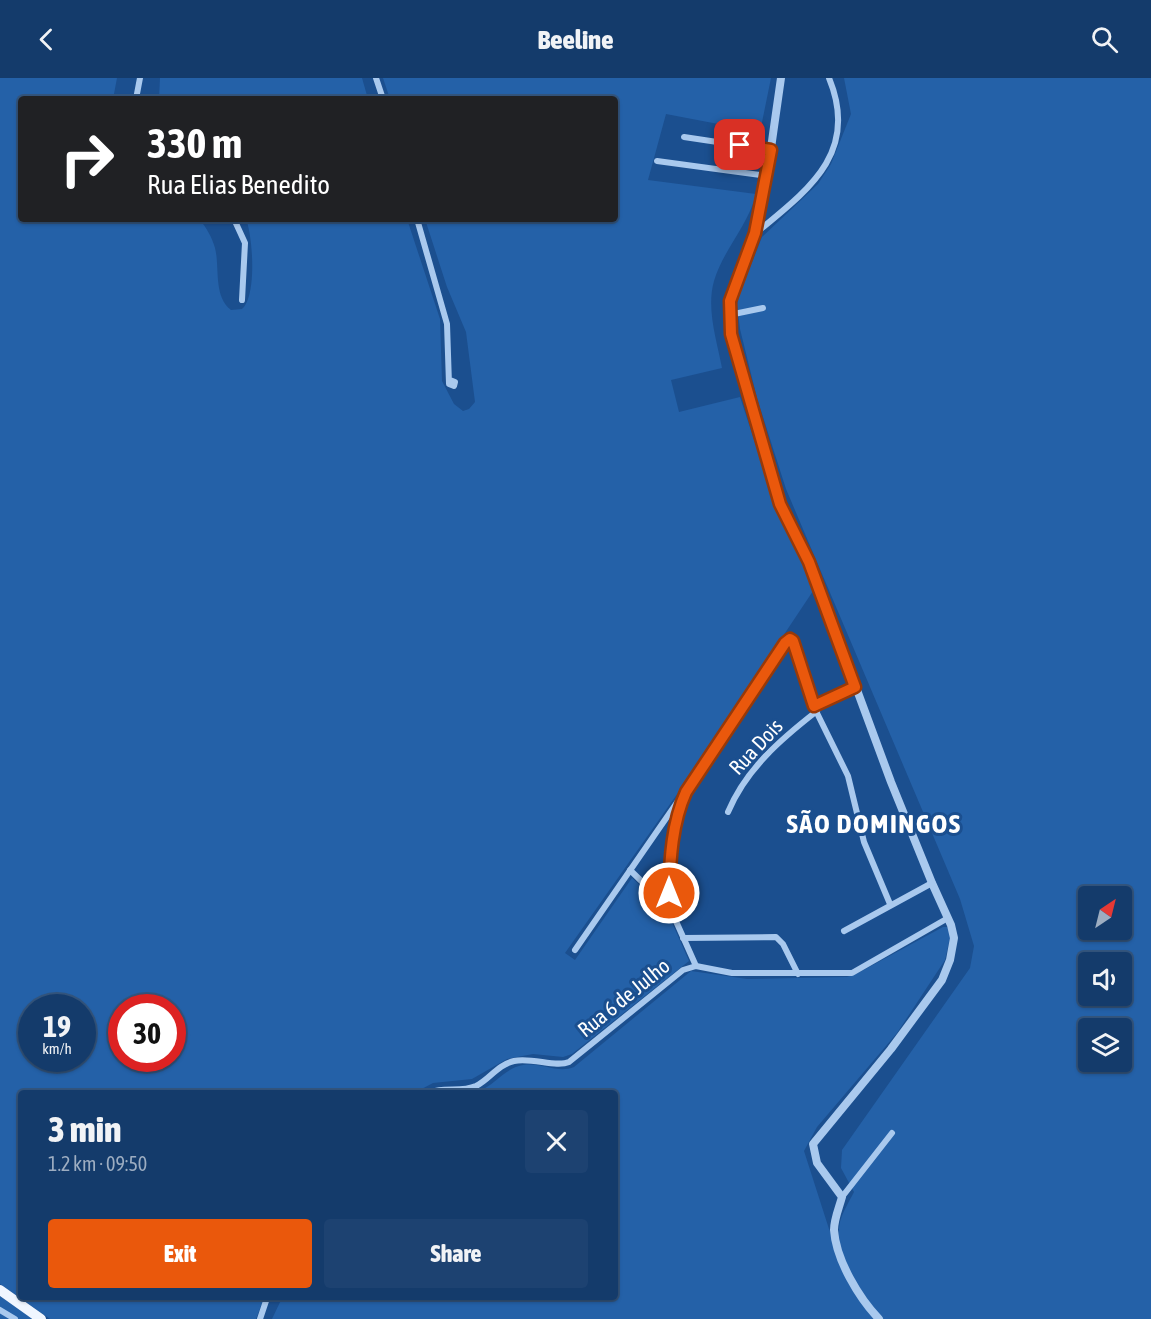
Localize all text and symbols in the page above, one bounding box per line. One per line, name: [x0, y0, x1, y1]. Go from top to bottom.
icon: back: [30, 23, 63, 56]
icon: search: [1088, 23, 1121, 56]
text: Beeline: [538, 24, 613, 55]
text: 330 m: [147, 119, 242, 167]
pin: [714, 119, 765, 170]
icon: right: [48, 120, 126, 198]
icon: arrive: [723, 128, 756, 161]
text: Rua Elias Benedito: [147, 169, 330, 200]
street label: Rua Dois: [724, 714, 787, 779]
district label: SÃO DOMINGOS: [786, 808, 962, 839]
position arrow: [637, 861, 701, 925]
north arrow: [1078, 886, 1132, 940]
map controls: [1078, 886, 1132, 1072]
button: sound: [1078, 952, 1132, 1006]
street label: Rua 6 de Julho: [573, 953, 674, 1041]
speed limit sign: 30: [108, 994, 186, 1072]
text: 19: [43, 1009, 71, 1043]
button: layers: [1078, 1018, 1132, 1072]
text: km/h: [42, 1040, 72, 1057]
text: 3 min: [48, 1108, 122, 1150]
button: close: [525, 1110, 588, 1173]
text: 1.2 km · 09:50: [48, 1152, 147, 1175]
button: Exit: [48, 1219, 312, 1288]
button: Share: [324, 1219, 588, 1288]

